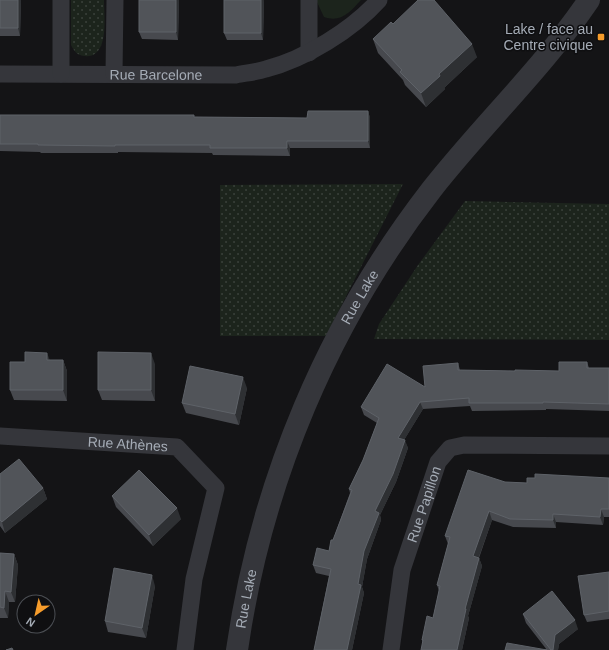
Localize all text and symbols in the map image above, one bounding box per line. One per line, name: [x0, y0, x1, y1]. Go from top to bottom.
place label: Lake / face au Centre civique: [504, 21, 593, 53]
marker: Lake / face au Centre civique: [596, 32, 606, 42]
street label: Rue Barcelone: [110, 66, 203, 83]
street label: Rue Lake: [338, 267, 382, 327]
street label: Rue Athènes: [87, 433, 168, 454]
street label: Rue Papillon: [404, 464, 444, 545]
street label: Rue Lake: [232, 567, 260, 630]
north arrow: [16, 594, 56, 634]
text: N: [24, 615, 37, 629]

